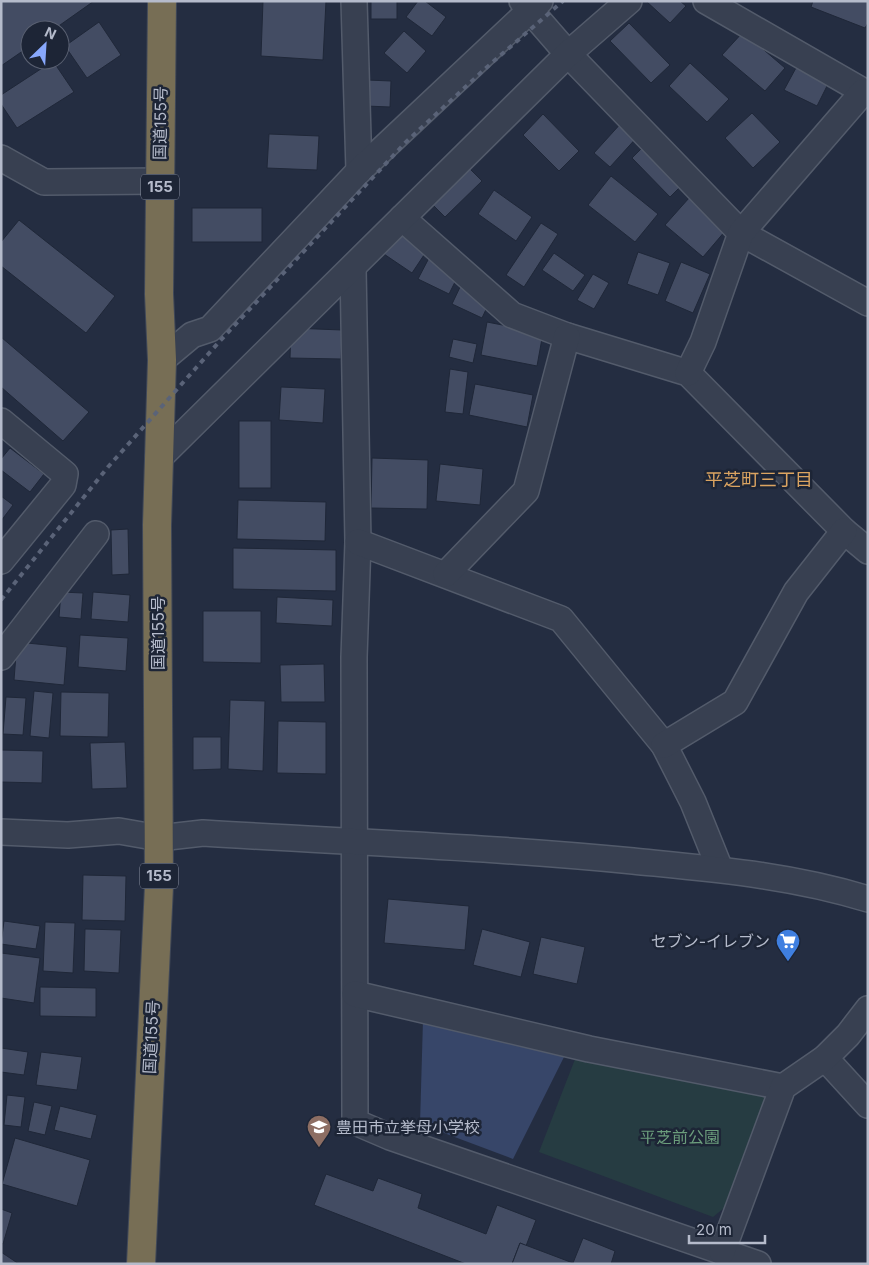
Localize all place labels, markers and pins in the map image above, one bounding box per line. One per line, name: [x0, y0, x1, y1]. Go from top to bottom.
supermarket icon: セブン-イレブン: [775, 928, 801, 962]
place label: セブン-イレブン: [651, 931, 770, 951]
school or university icon: 豊田市立挙母小学校: [306, 1114, 332, 1148]
place label: 豊田市立挙母小学校: [336, 1117, 480, 1137]

